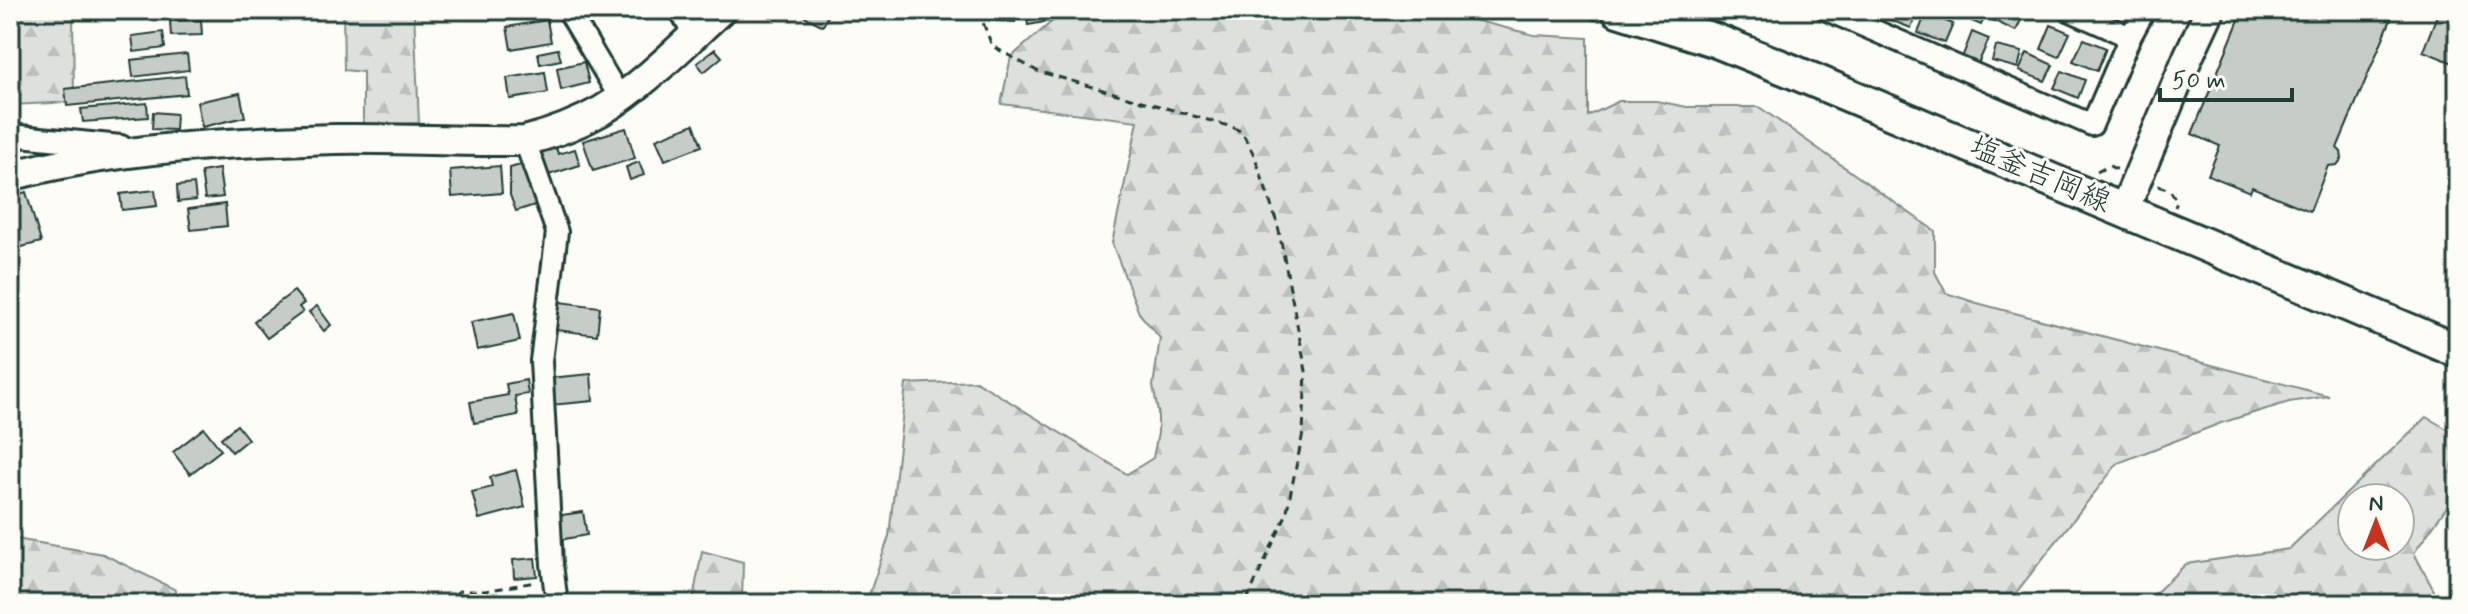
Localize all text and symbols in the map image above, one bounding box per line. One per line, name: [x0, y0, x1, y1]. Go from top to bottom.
scale bar: [2160, 52, 2292, 102]
text: 50 m: [2172, 66, 2226, 97]
street label: 塩釜吉岡線: [1963, 128, 2117, 222]
north arrow: [2336, 482, 2416, 562]
text: N: [2369, 490, 2383, 518]

